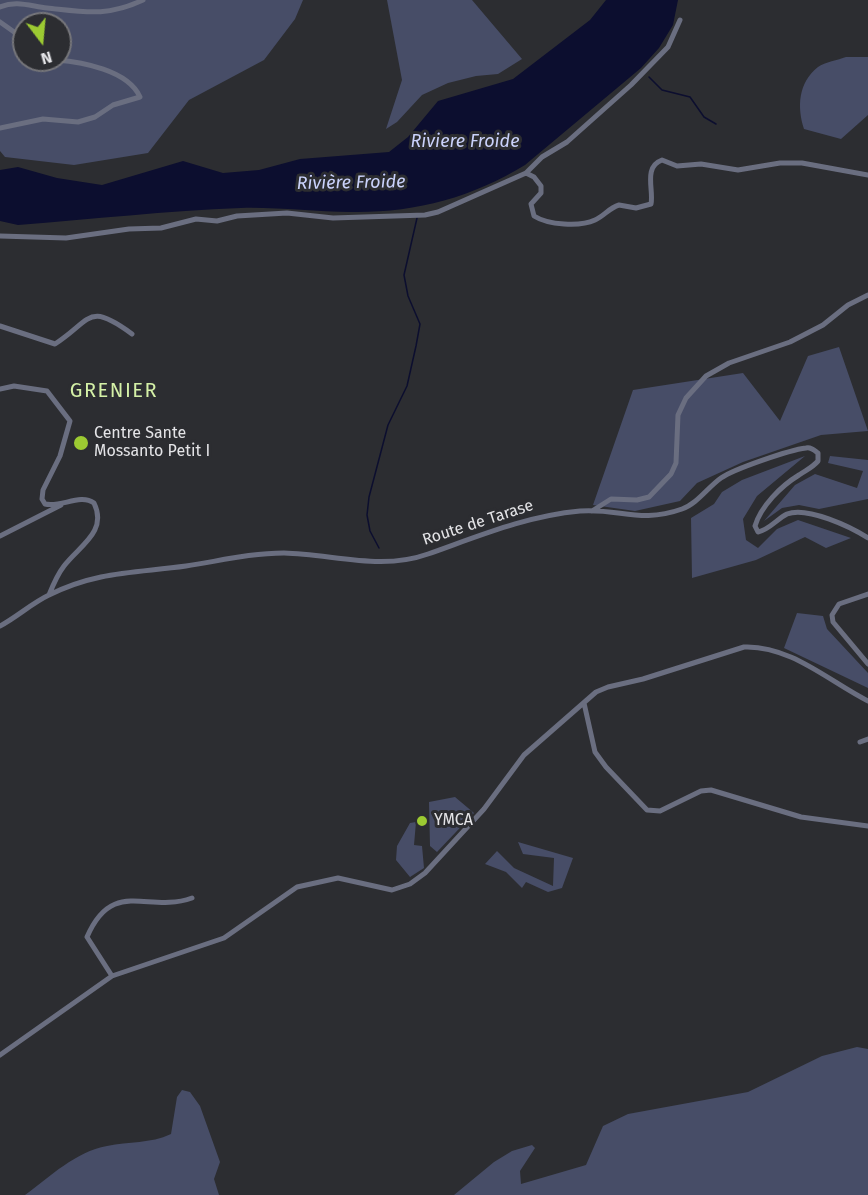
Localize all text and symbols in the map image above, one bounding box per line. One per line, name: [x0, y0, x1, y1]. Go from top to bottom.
north arrow: [12, 12, 72, 72]
text: N: [39, 47, 54, 68]
water label: Riviere Froide: [411, 131, 519, 153]
water label: Rivière Froide: [296, 171, 406, 195]
district label: GRENIER: [70, 379, 158, 403]
place label: Centre Sante Mossanto Petit I: [94, 424, 210, 462]
marker: Centre Sante Mossanto Petit I: [72, 434, 90, 452]
street label: Route de Tarase: [420, 496, 536, 550]
place label: YMCA: [434, 811, 473, 831]
marker: YMCA: [415, 814, 429, 828]

